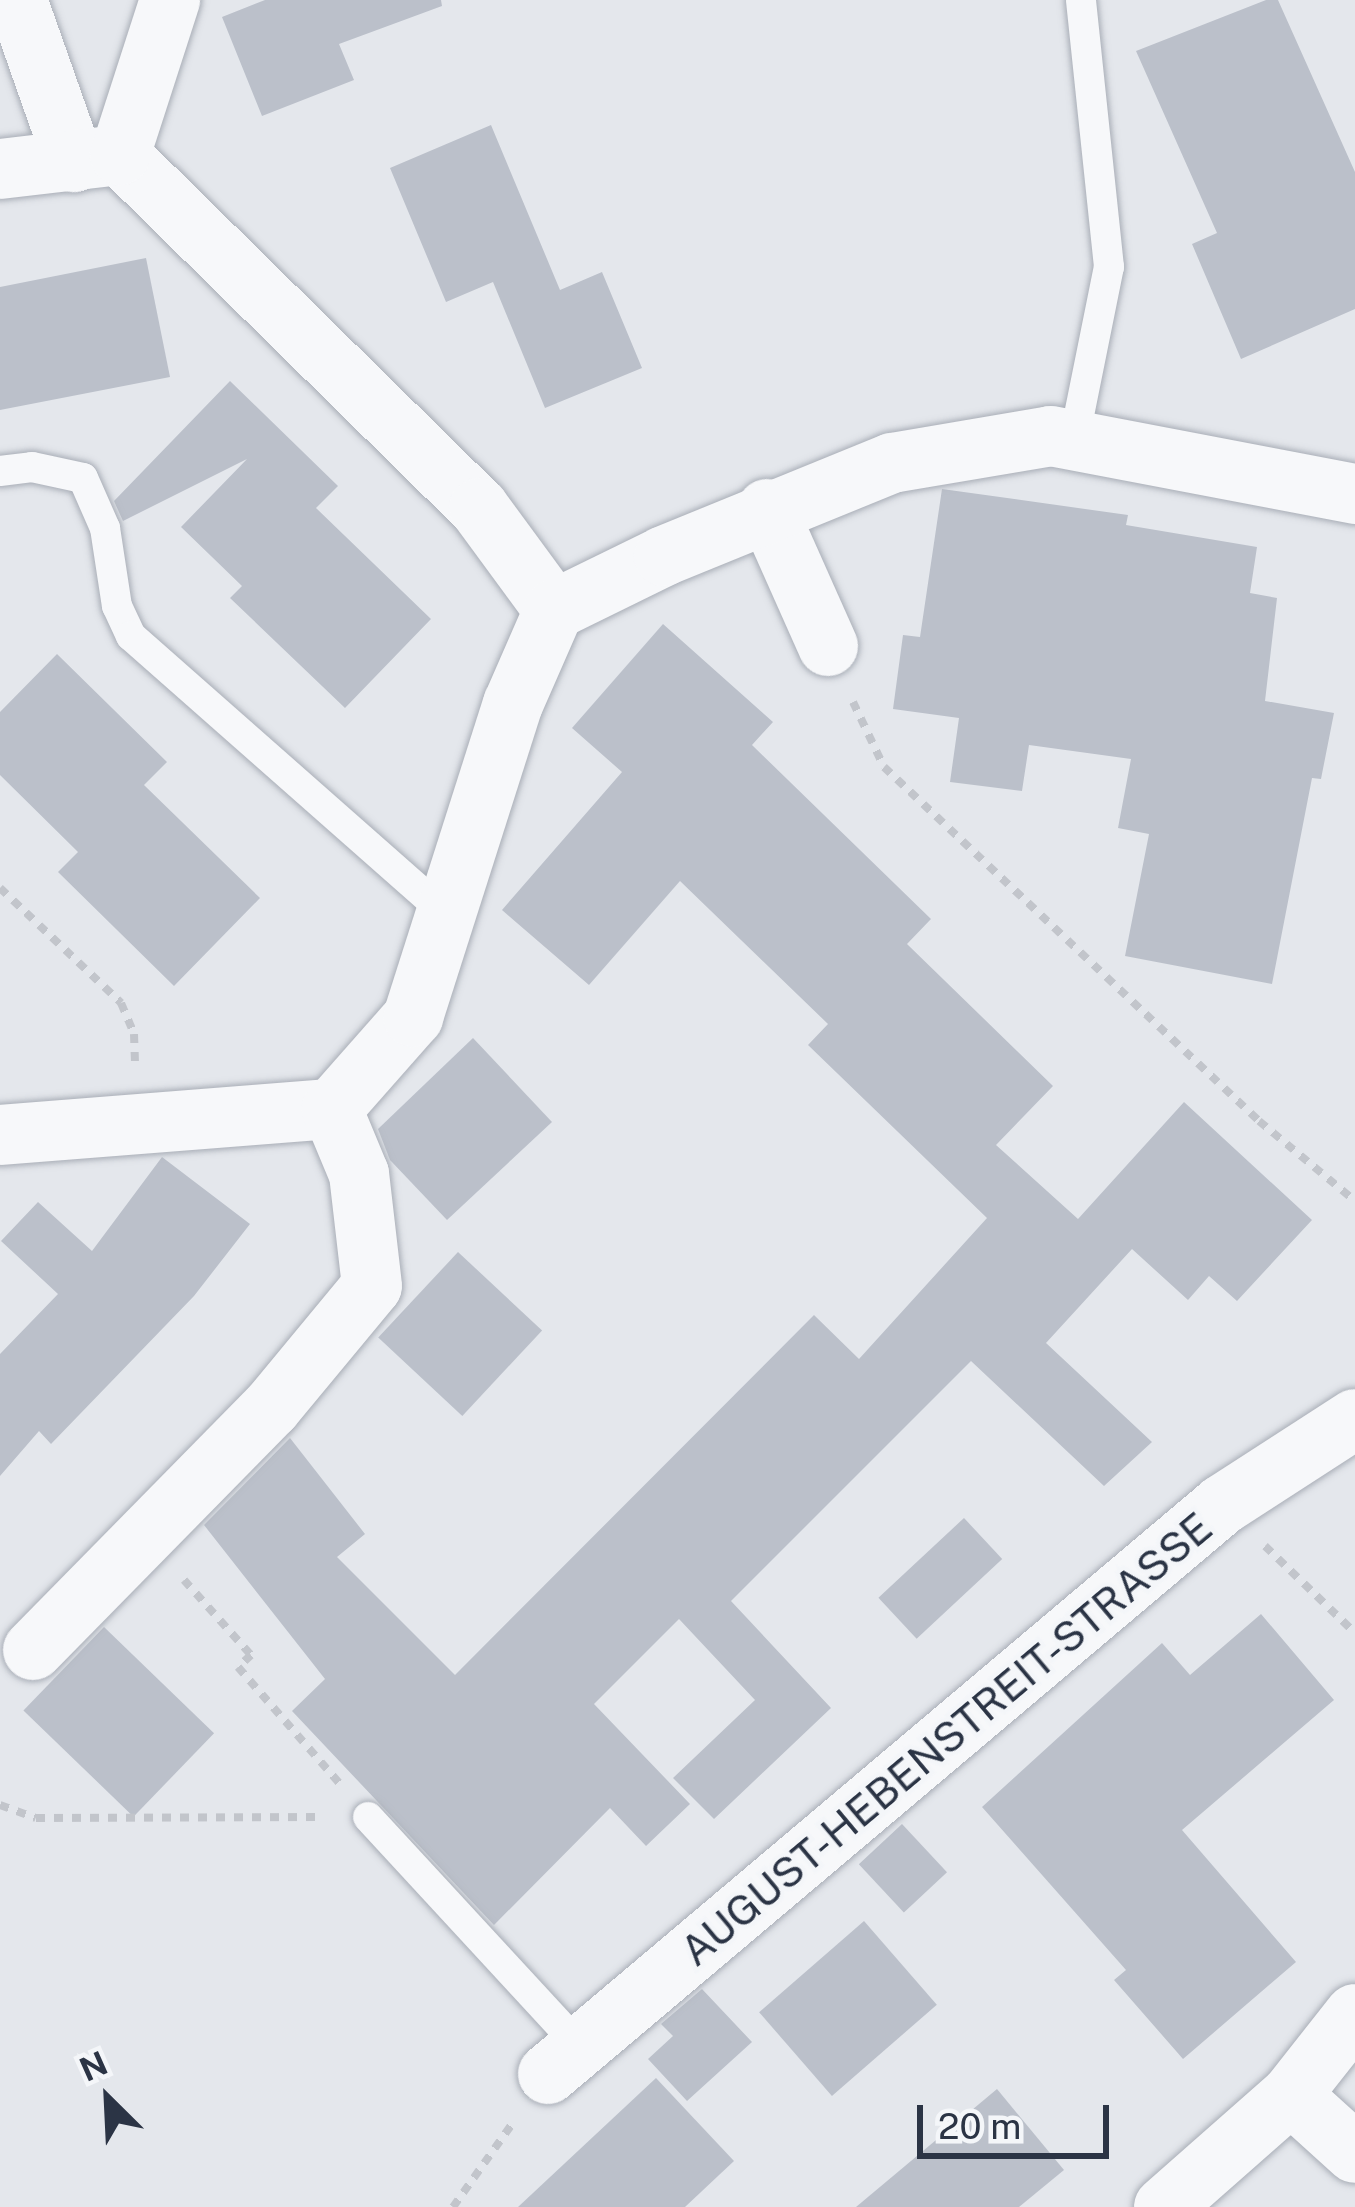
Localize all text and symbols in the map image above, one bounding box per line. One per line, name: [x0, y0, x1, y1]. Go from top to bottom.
street label: AUGUST-HEBENSTREIT-STRASSE: [670, 1502, 1222, 1976]
north arrow: [48, 2039, 168, 2159]
text: N: [74, 2044, 113, 2089]
scale bar: [923, 2081, 1115, 2155]
text: 20 m: [938, 2105, 1021, 2147]

